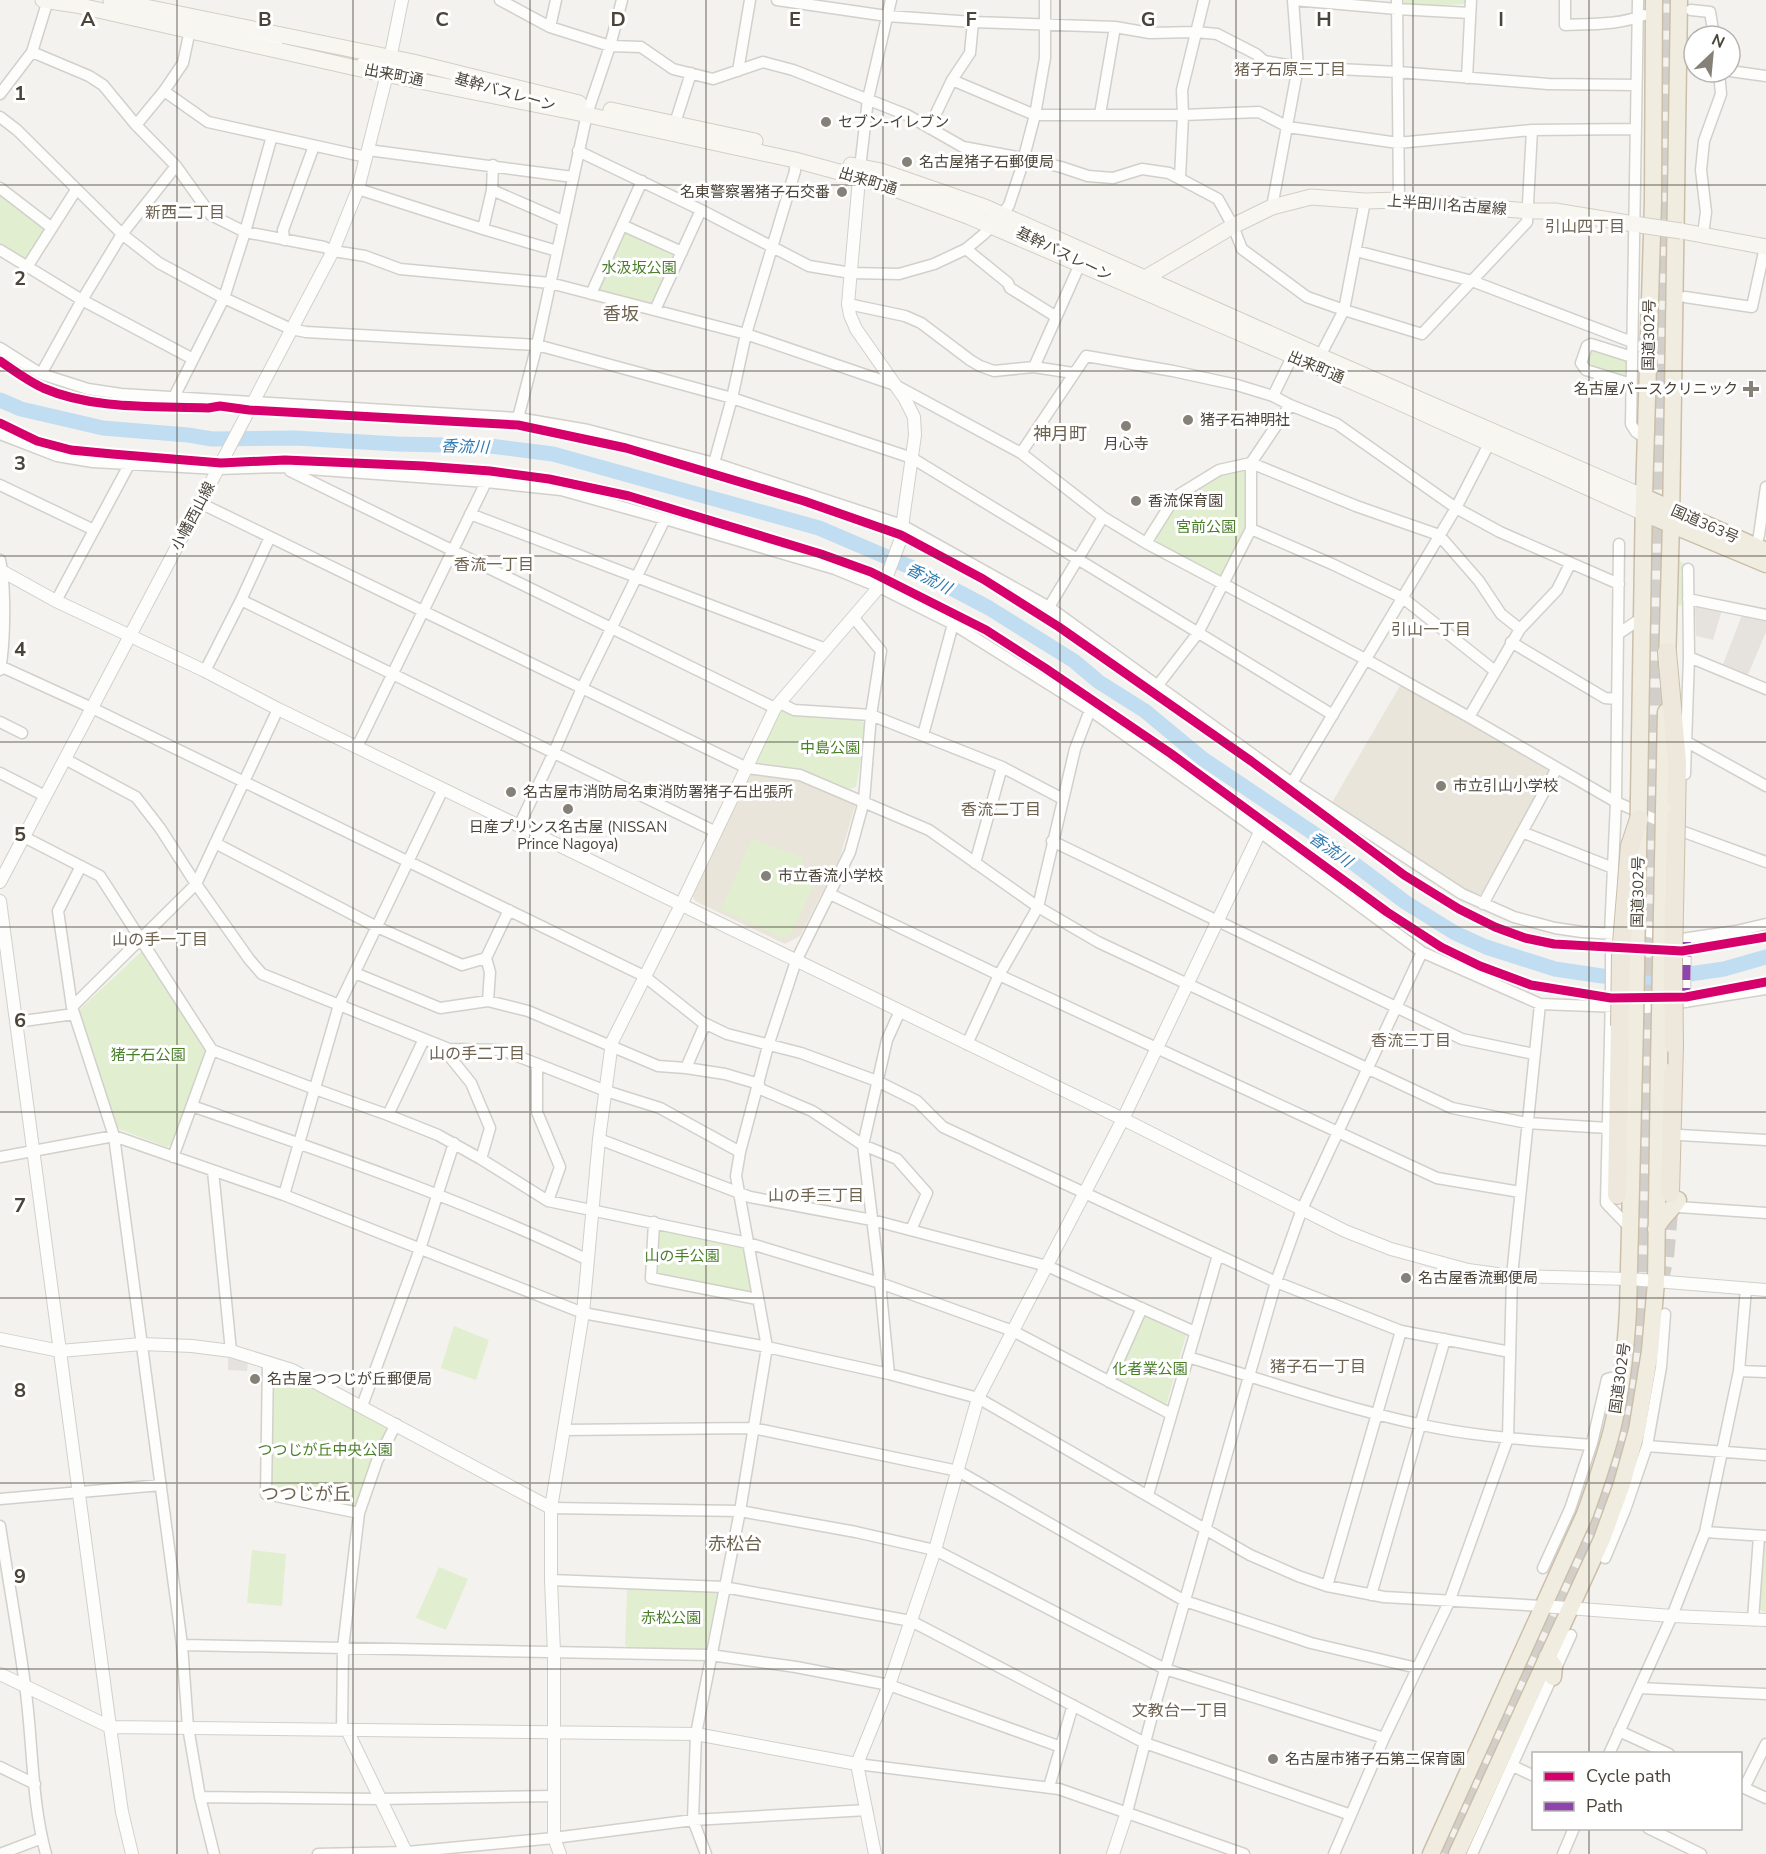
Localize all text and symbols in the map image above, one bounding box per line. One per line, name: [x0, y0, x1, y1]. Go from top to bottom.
text: A: [81, 6, 96, 33]
text: B: [258, 6, 272, 33]
text: C: [435, 6, 449, 33]
text: D: [610, 6, 626, 33]
text: E: [789, 6, 801, 33]
text: F: [965, 6, 977, 33]
text: G: [1141, 6, 1155, 33]
text: H: [1316, 6, 1332, 33]
text: I: [1498, 6, 1504, 33]
north arrow: [1682, 24, 1742, 84]
text: N: [1708, 29, 1728, 54]
street label: 出来町通: [363, 59, 425, 91]
district label: 猪子石原三丁目: [1234, 59, 1346, 81]
street label: 基幹バスレーン: [452, 68, 558, 116]
text: 1: [14, 80, 26, 107]
place label: セブン-イレブン: [838, 112, 949, 132]
marker: セブン-イレブン: [819, 115, 833, 129]
place label: 名古屋猪子石郵便局: [919, 152, 1054, 172]
marker: 名古屋猪子石郵便局: [900, 155, 914, 169]
street label: 出来町通: [836, 163, 900, 199]
place label: 名東警察署猪子石交番: [680, 182, 830, 202]
marker: 名東警察署猪子石交番: [835, 185, 849, 199]
street label: 上半田川名古屋線: [1386, 191, 1508, 219]
district label: 新西二丁目: [145, 202, 225, 224]
district label: 引山四丁目: [1545, 216, 1625, 238]
street label: 基幹バスレーン: [1013, 222, 1115, 286]
park label: 水汲坂公園: [601, 258, 677, 278]
text: 2: [14, 265, 26, 292]
street label: 国道302号: [1638, 299, 1660, 371]
district label: 香坂: [603, 302, 639, 326]
street label: 出来町通: [1284, 346, 1348, 388]
place label: 名古屋バースクリニック: [1574, 379, 1738, 399]
marker: 名古屋バースクリニック: [1742, 380, 1760, 398]
place label: 猪子石神明社: [1200, 410, 1290, 430]
marker: 猪子石神明社: [1181, 413, 1195, 427]
marker: 月心寺: [1119, 419, 1133, 433]
district label: 神月町: [1033, 422, 1087, 446]
place label: 月心寺: [1103, 434, 1149, 454]
water label: 香流川: [441, 435, 491, 459]
text: 3: [14, 450, 26, 477]
street label: 小幡西山線: [167, 478, 219, 554]
place label: 香流保育園: [1148, 491, 1223, 511]
marker: 香流保育園: [1129, 494, 1143, 508]
street label: 国道363号: [1668, 500, 1742, 548]
park label: 宮前公園: [1176, 517, 1236, 537]
district label: 香流一丁目: [454, 554, 534, 576]
water label: 香流川: [902, 558, 957, 600]
district label: 引山一丁目: [1391, 619, 1471, 641]
text: 4: [14, 636, 26, 663]
park label: 中島公園: [800, 738, 860, 758]
place label: 市立引山小学校: [1453, 776, 1558, 796]
marker: 市立引山小学校: [1434, 779, 1448, 793]
place label: 名古屋市消防局名東消防署猪子石出張所: [523, 782, 793, 802]
marker: 名古屋市消防局名東消防署猪子石出張所: [504, 785, 518, 799]
district label: 香流二丁目: [961, 799, 1041, 821]
marker: 日産プリンス名古屋 (NISSAN Prince Nagoya): [561, 802, 575, 816]
place label: 日産プリンス名古屋 (NISSAN Prince Nagoya): [469, 817, 667, 854]
text: 5: [14, 821, 26, 848]
water label: 香流川: [1304, 827, 1358, 874]
street label: 国道302号: [1627, 856, 1649, 928]
place label: 市立香流小学校: [778, 866, 883, 886]
marker: 市立香流小学校: [759, 869, 773, 883]
district label: 山の手一丁目: [112, 929, 208, 951]
text: 6: [14, 1007, 26, 1034]
district label: 香流三丁目: [1371, 1030, 1451, 1052]
district label: 山の手二丁目: [429, 1043, 525, 1065]
park label: 猪子石公園: [110, 1045, 186, 1065]
district label: 山の手三丁目: [768, 1185, 864, 1207]
text: 7: [14, 1192, 26, 1219]
park label: 山の手公園: [644, 1246, 720, 1266]
place label: 名古屋香流郵便局: [1418, 1268, 1538, 1288]
marker: 名古屋香流郵便局: [1399, 1271, 1413, 1285]
street label: 国道302号: [1605, 1341, 1635, 1415]
district label: 猪子石一丁目: [1270, 1356, 1366, 1378]
park label: 化者業公園: [1112, 1359, 1188, 1379]
place label: 名古屋つつじが丘郵便局: [267, 1369, 432, 1389]
marker: 名古屋つつじが丘郵便局: [248, 1372, 262, 1386]
text: 8: [14, 1377, 26, 1404]
park label: つつじが丘中央公園: [257, 1440, 393, 1460]
district label: つつじが丘: [261, 1482, 351, 1506]
district label: 赤松台: [708, 1532, 762, 1556]
text: 9: [14, 1563, 26, 1590]
park label: 赤松公園: [641, 1608, 701, 1628]
district label: 文教台一丁目: [1132, 1700, 1228, 1722]
place label: 名古屋市猪子石第二保育園: [1285, 1749, 1465, 1769]
marker: 名古屋市猪子石第二保育園: [1266, 1752, 1280, 1766]
legend: [1532, 1752, 1742, 1830]
text: Cycle path: [1586, 1764, 1671, 1788]
text: Path: [1586, 1794, 1623, 1818]

